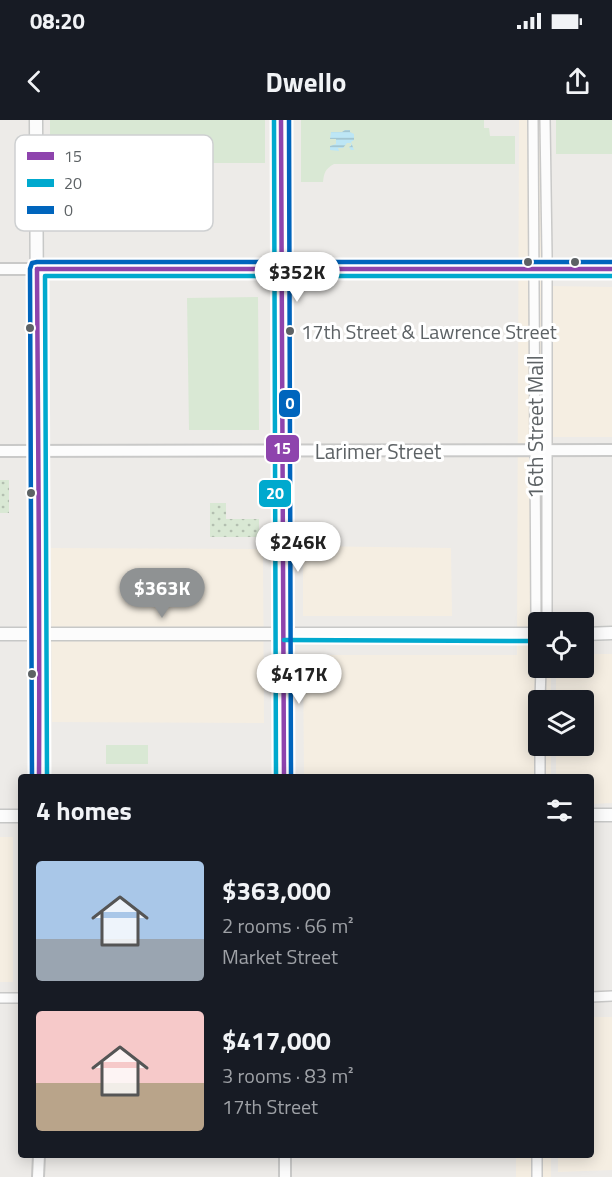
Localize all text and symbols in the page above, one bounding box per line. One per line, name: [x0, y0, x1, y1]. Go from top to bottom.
text: 08:20: [30, 4, 85, 38]
text: Dwello: [266, 61, 346, 102]
icon: back: [18, 65, 51, 98]
icon: share: [561, 65, 594, 98]
legend: [15, 135, 213, 231]
text: 15: [64, 144, 82, 168]
text: 20: [64, 171, 82, 195]
text: 0: [64, 198, 73, 222]
pin: $352K: [255, 252, 339, 303]
text: $352K: [269, 256, 325, 287]
unlabelled marker: [522, 256, 534, 268]
unlabelled marker: [569, 256, 581, 268]
place label: 17th Street & Lawrence Street: [301, 316, 557, 347]
unlabelled marker: [24, 322, 36, 334]
marker: 17th Street & Lawrence Street: [284, 325, 296, 337]
street label: 16th Street Mall: [519, 355, 551, 499]
line badge: 0: [278, 389, 301, 418]
text: 0: [286, 391, 295, 415]
line badge: 15: [265, 434, 300, 463]
street label: Larimer Street: [315, 435, 442, 467]
text: 15: [273, 436, 291, 460]
line badge: 20: [258, 479, 292, 508]
text: 20: [266, 481, 284, 505]
unlabelled marker: [25, 487, 37, 499]
pin: $246K: [256, 522, 340, 573]
text: $246K: [270, 526, 326, 557]
pin: $363K: [120, 568, 204, 619]
text: $363K: [134, 572, 190, 603]
map controls: [528, 612, 594, 756]
button: locate: [528, 612, 594, 678]
pin: $417K: [257, 654, 341, 705]
text: $417K: [271, 658, 327, 689]
unlabelled marker: [26, 668, 38, 680]
button: layers: [528, 690, 594, 756]
text: 4 homes: [36, 791, 132, 830]
icon: filters: [543, 794, 576, 827]
text: $363,000: [222, 871, 331, 910]
icon: home: [84, 885, 156, 957]
text: 2 rooms · 66 m²: [222, 910, 354, 941]
text: Market Street: [222, 941, 338, 972]
text: $417,000: [222, 1021, 331, 1060]
icon: home: [84, 1035, 156, 1107]
text: 3 rooms · 83 m²: [222, 1060, 354, 1091]
text: 17th Street: [222, 1091, 318, 1122]

